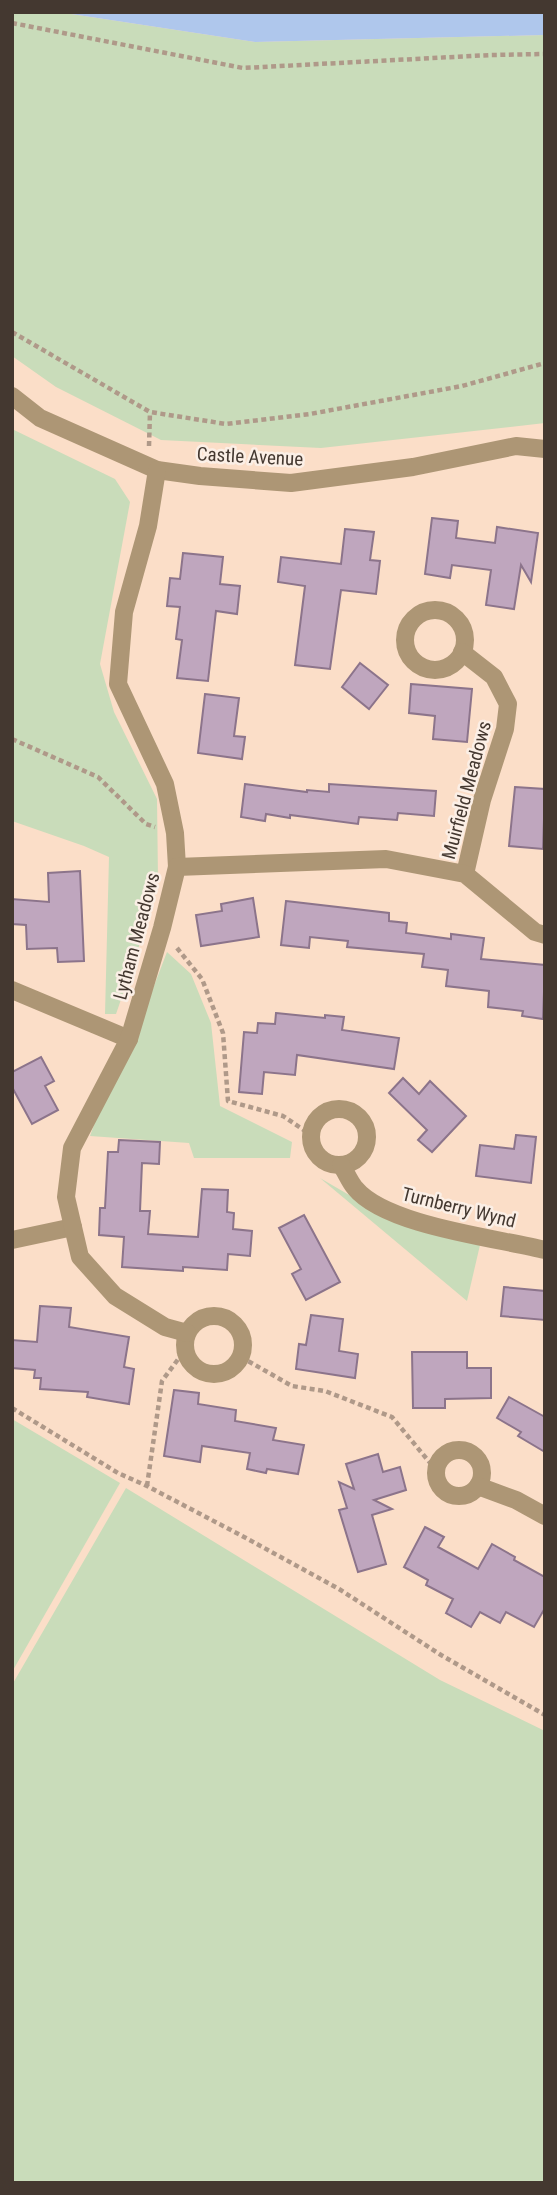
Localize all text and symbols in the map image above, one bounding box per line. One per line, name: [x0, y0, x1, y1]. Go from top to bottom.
street label: Castle Avenue: [196, 442, 304, 471]
street label: Muirfield Meadows: [437, 718, 496, 862]
street label: Lytham Meadows: [108, 870, 164, 1002]
street label: Turnberry Wynd: [400, 1182, 518, 1233]

